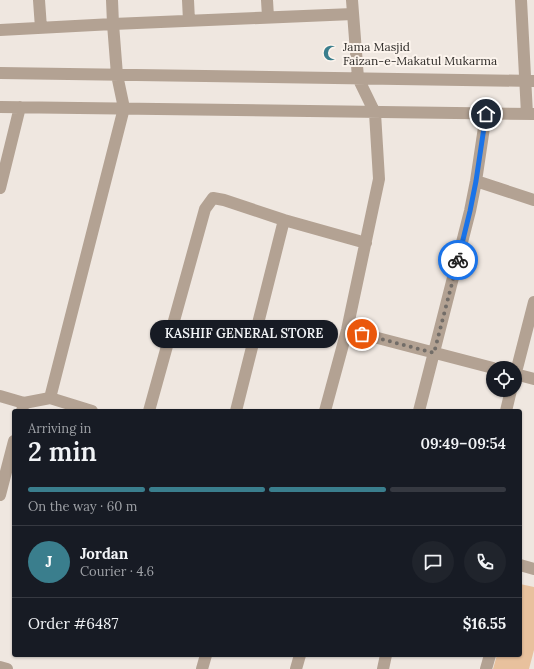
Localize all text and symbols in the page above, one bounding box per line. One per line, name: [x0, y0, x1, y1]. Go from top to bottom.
place label: Jama Masjid Faizan-e-Makatul Mukarma: [342, 39, 497, 68]
mosque icon: Jama Masjid Faizan-e-Makatul Mukarma: [322, 44, 340, 62]
pin: [469, 97, 503, 131]
icon: home: [475, 103, 497, 125]
courier: [438, 240, 478, 280]
icon: bike: [447, 249, 469, 271]
pin: [345, 317, 379, 351]
callout: KASHIF GENERAL STORE: [150, 320, 338, 348]
icon: bag: [351, 323, 373, 345]
text: KASHIF GENERAL STORE: [165, 325, 323, 342]
map controls: [486, 361, 522, 397]
button: locate: [486, 361, 522, 397]
text: Arriving in: [28, 420, 91, 437]
text: 09:49–09:54: [420, 434, 506, 453]
text: 2 min: [28, 435, 97, 468]
text: On the way · 60 m: [28, 498, 137, 515]
button: chat: [412, 541, 454, 583]
button: phone: [464, 541, 506, 583]
text: Jordan: [80, 544, 128, 563]
text: J: [46, 552, 52, 571]
text: Courier · 4.6: [80, 563, 154, 580]
text: Order #6487: [28, 614, 118, 633]
text: $16.55: [463, 614, 506, 633]

